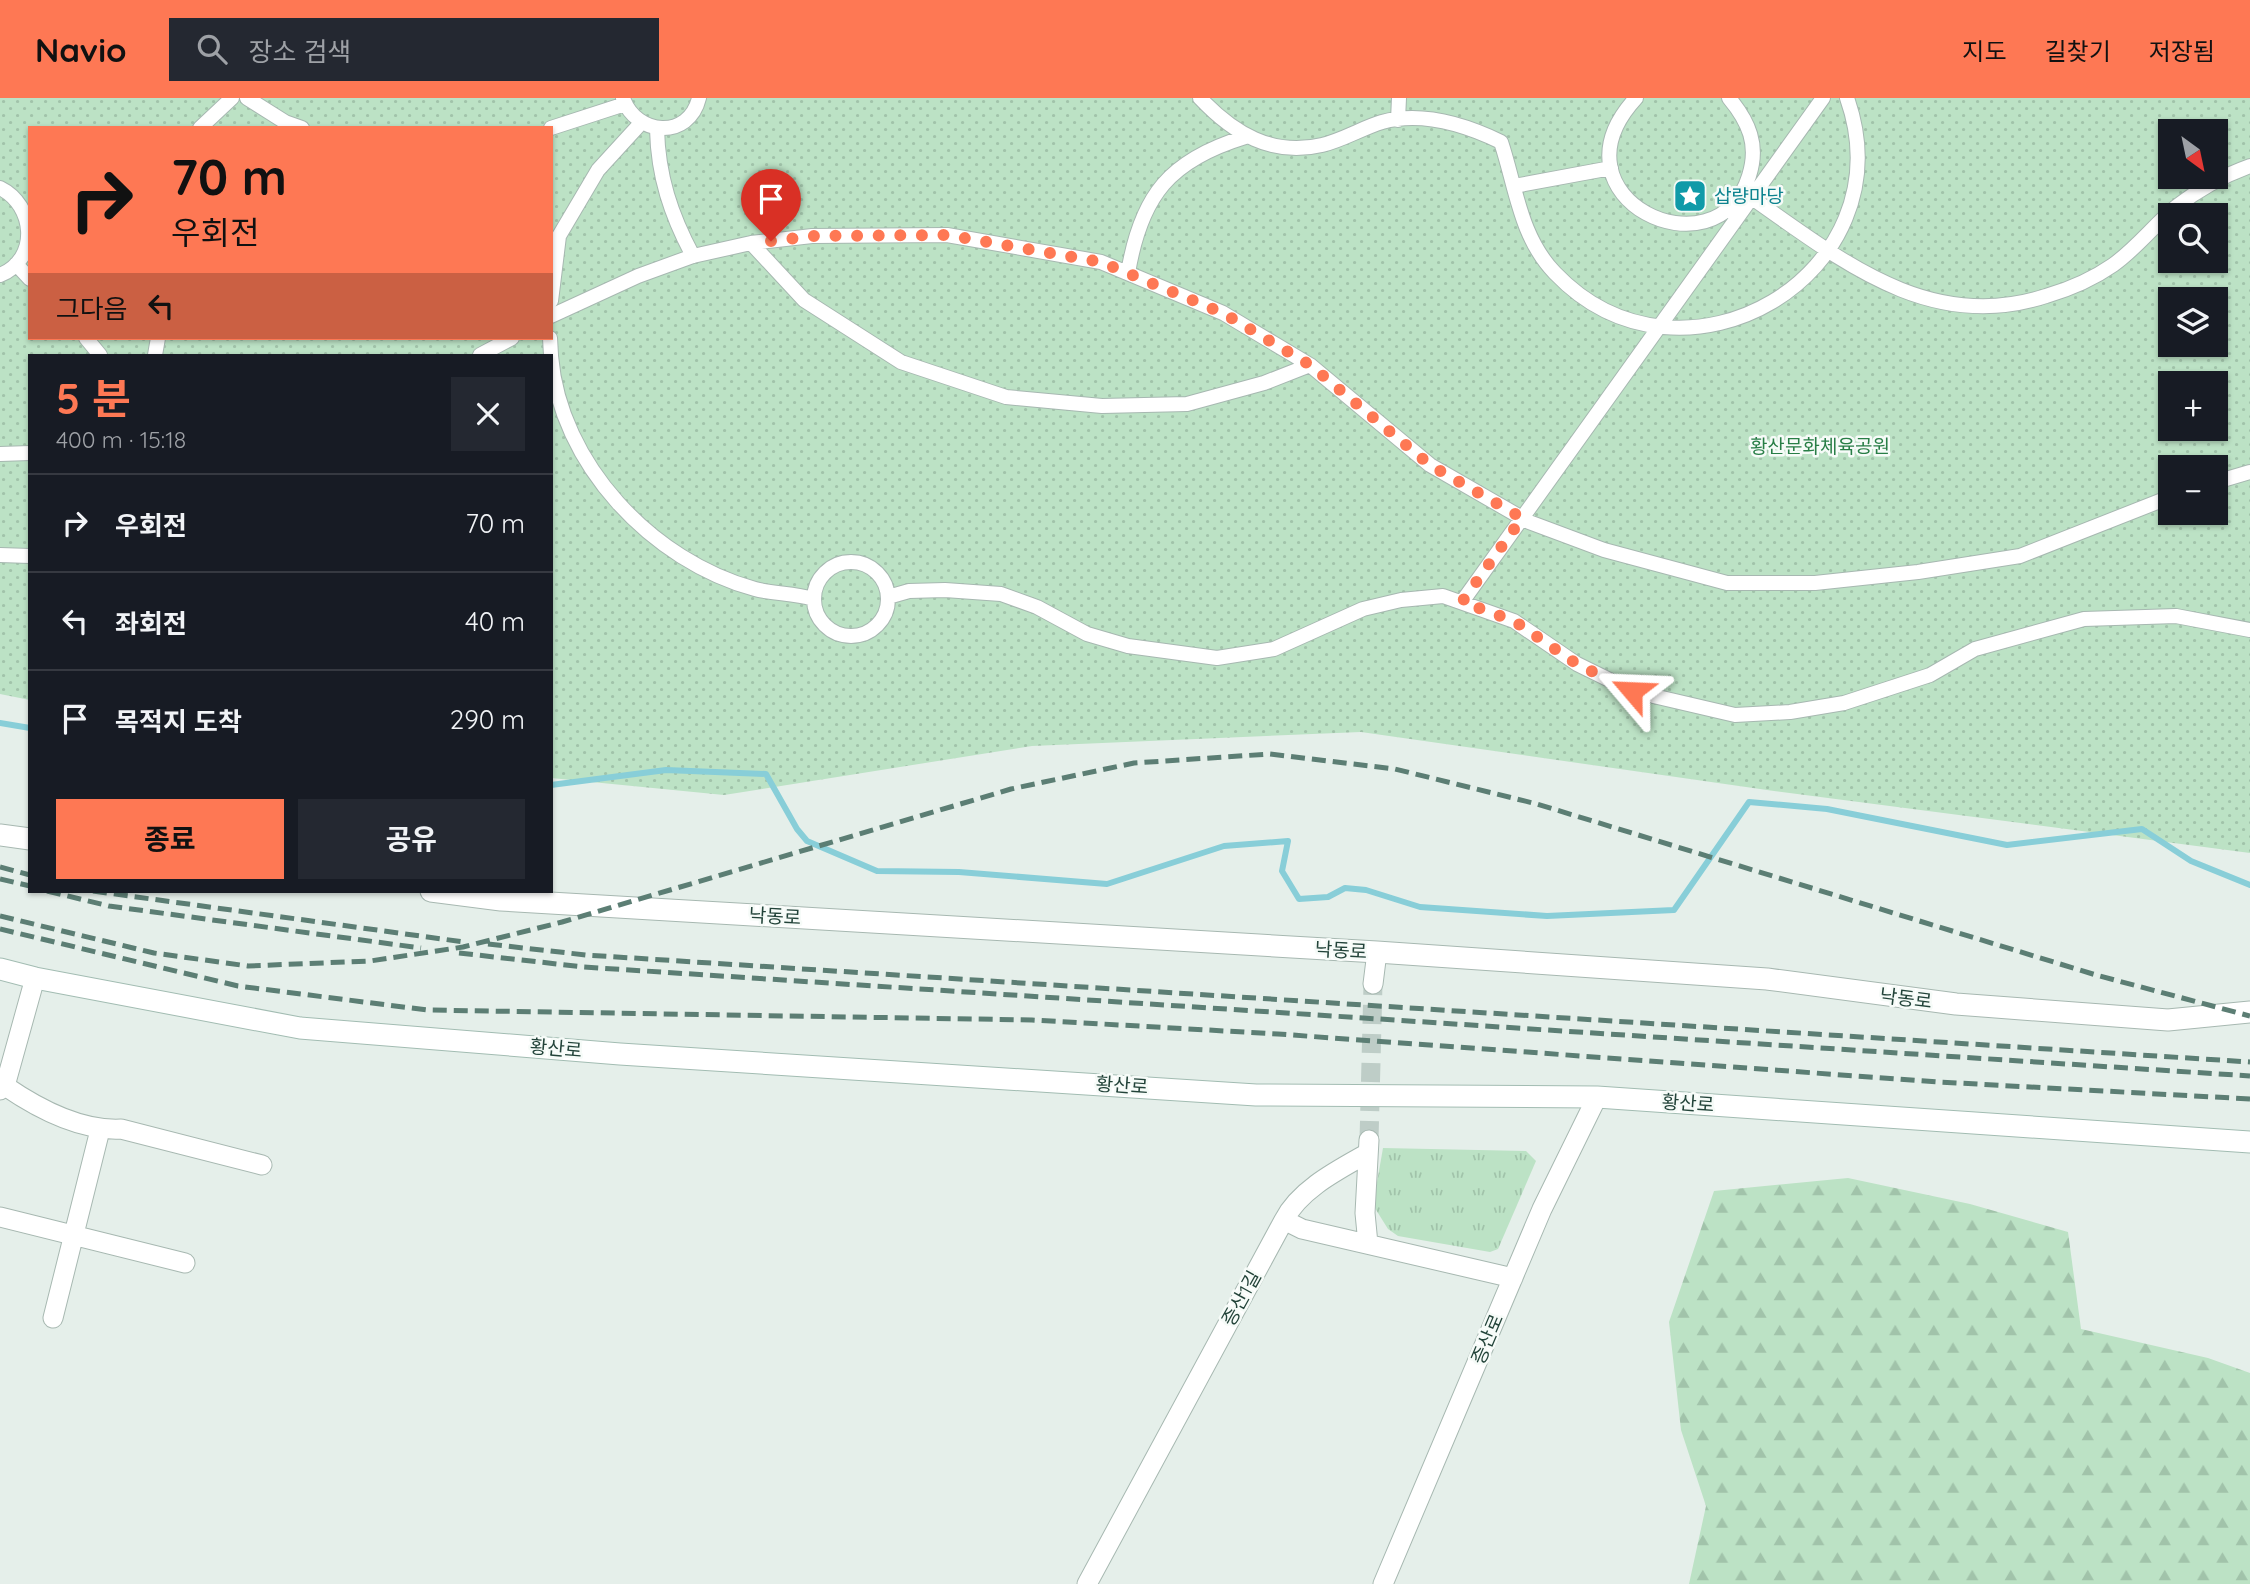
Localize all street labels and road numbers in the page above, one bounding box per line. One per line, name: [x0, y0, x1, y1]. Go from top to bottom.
street label: 낙동로: [748, 903, 802, 929]
street label: 낙동로: [1314, 937, 1368, 963]
street label: 낙동로: [1879, 983, 1933, 1013]
street label: 황산로: [529, 1034, 583, 1062]
street label: 황산로: [1095, 1071, 1149, 1099]
street label: 황산로: [1661, 1089, 1715, 1117]
street label: 증산1길: [1216, 1266, 1266, 1330]
street label: 증산로: [1466, 1310, 1508, 1368]

